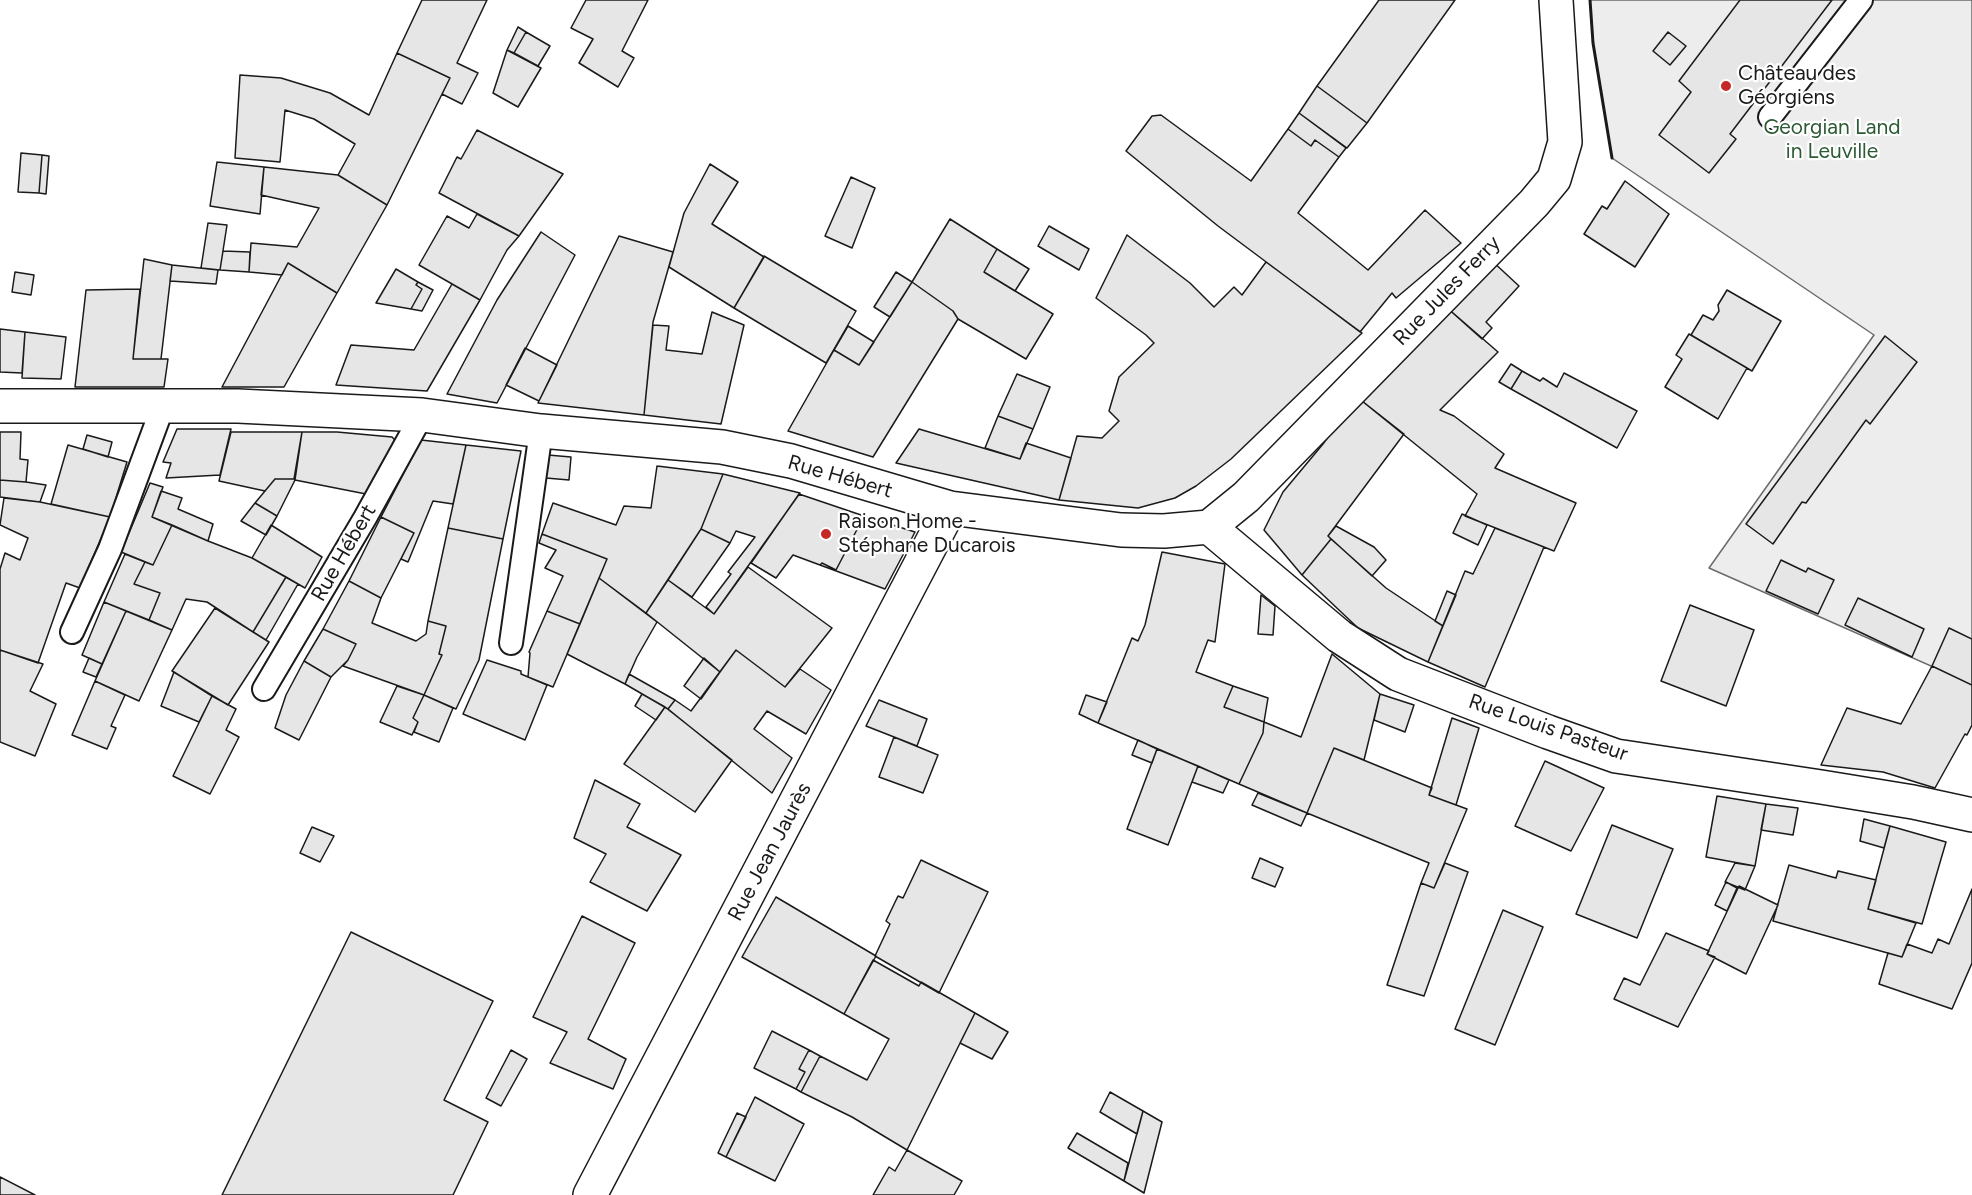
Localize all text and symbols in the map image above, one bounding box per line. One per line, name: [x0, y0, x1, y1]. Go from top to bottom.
place label: Château des Géorgiens: [1738, 61, 1856, 111]
marker: Château des Géorgiens: [1719, 79, 1733, 93]
park label: Georgian Land in Leuville: [1763, 115, 1901, 165]
street label: Rue Jules Ferry: [1388, 231, 1506, 351]
street label: Rue Hébert: [785, 450, 895, 504]
street label: Rue Hébert: [306, 500, 382, 606]
place label: Raison Home - Stéphane Ducarois: [838, 509, 1016, 559]
marker: Raison Home - Stéphane Ducarois: [819, 527, 833, 541]
street label: Rue Louis Pasteur: [1465, 689, 1631, 767]
street label: Rue Jean Jaurès: [723, 779, 817, 925]

